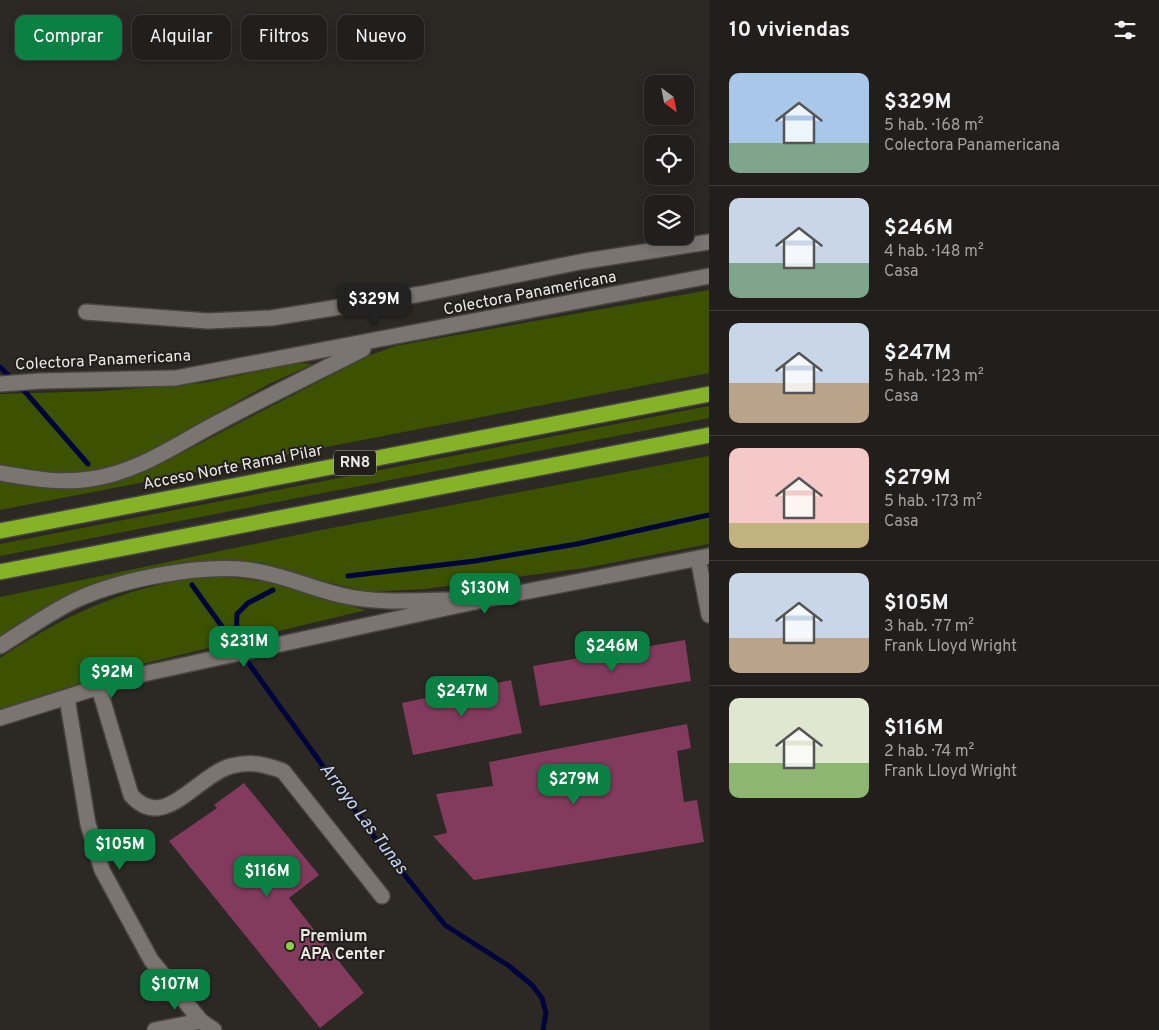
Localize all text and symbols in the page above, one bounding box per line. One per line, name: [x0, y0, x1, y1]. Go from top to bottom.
chip: Comprar: [15, 15, 122, 60]
chip: Alquilar: [132, 15, 231, 60]
chip: Filtros: [241, 15, 327, 60]
chip: Nuevo: [337, 15, 424, 60]
icon: filters: [1111, 16, 1139, 44]
text: 10 viviendas: [729, 17, 850, 44]
north arrow: [644, 75, 694, 125]
map controls: [644, 75, 694, 245]
text: $329M: [884, 89, 952, 116]
icon: home: [769, 93, 829, 153]
text: 5 hab. · 168 m²: [884, 116, 984, 136]
button: locate: [644, 135, 694, 185]
text: Colectora Panamericana: [884, 136, 1060, 156]
button: layers: [644, 195, 694, 245]
text: $246M: [884, 215, 953, 242]
icon: home: [769, 218, 829, 278]
text: 4 hab. · 148 m²: [884, 242, 984, 262]
text: Casa: [884, 262, 919, 282]
street label: Colectora Panamericana: [442, 267, 618, 321]
pin: $329M: [339, 284, 409, 326]
text: $329M: [348, 290, 400, 310]
text: $247M: [884, 340, 951, 367]
icon: home: [769, 343, 829, 403]
street label: Colectora Panamericana: [15, 346, 191, 376]
text: 5 hab. · 123 m²: [884, 367, 984, 387]
text: Casa: [884, 387, 919, 407]
street label: Acceso Norte Ramal Pilar: [141, 441, 325, 495]
road number: RN8: [334, 450, 376, 476]
text: $279M: [884, 465, 950, 492]
icon: home: [769, 468, 829, 528]
text: 5 hab. · 173 m²: [884, 492, 982, 512]
text: Casa: [884, 512, 919, 532]
pin: $130M: [450, 572, 520, 615]
text: $130M: [461, 579, 509, 599]
text: $105M: [884, 590, 949, 617]
icon: home: [769, 593, 829, 653]
text: 3 hab. · 77 m²: [884, 617, 974, 637]
pin: $231M: [209, 626, 279, 668]
pin: $246M: [577, 630, 647, 673]
text: $231M: [220, 632, 268, 652]
text: $246M: [586, 637, 638, 657]
text: Frank Lloyd Wright: [884, 637, 1017, 657]
pin: $92M: [82, 656, 142, 699]
text: $92M: [91, 663, 133, 683]
pin: $247M: [427, 676, 497, 718]
text: $247M: [436, 682, 488, 702]
text: $116M: [884, 715, 943, 742]
icon: home: [769, 718, 829, 778]
text: 2 hab. · 74 m²: [884, 742, 974, 762]
water label: Arroyo Las Tunas: [314, 759, 413, 880]
text: Frank Lloyd Wright: [884, 762, 1017, 782]
pin: $279M: [539, 764, 609, 806]
text: $279M: [549, 770, 599, 790]
pin: $105M: [85, 828, 155, 871]
text: $105M: [95, 835, 145, 855]
pin: $116M: [232, 856, 302, 898]
text: $116M: [244, 862, 290, 882]
place label: Premium APA Center: [300, 927, 385, 965]
marker: Premium APA Center: [284, 940, 296, 952]
pin: $107M: [140, 968, 210, 1011]
text: $107M: [151, 975, 199, 995]

